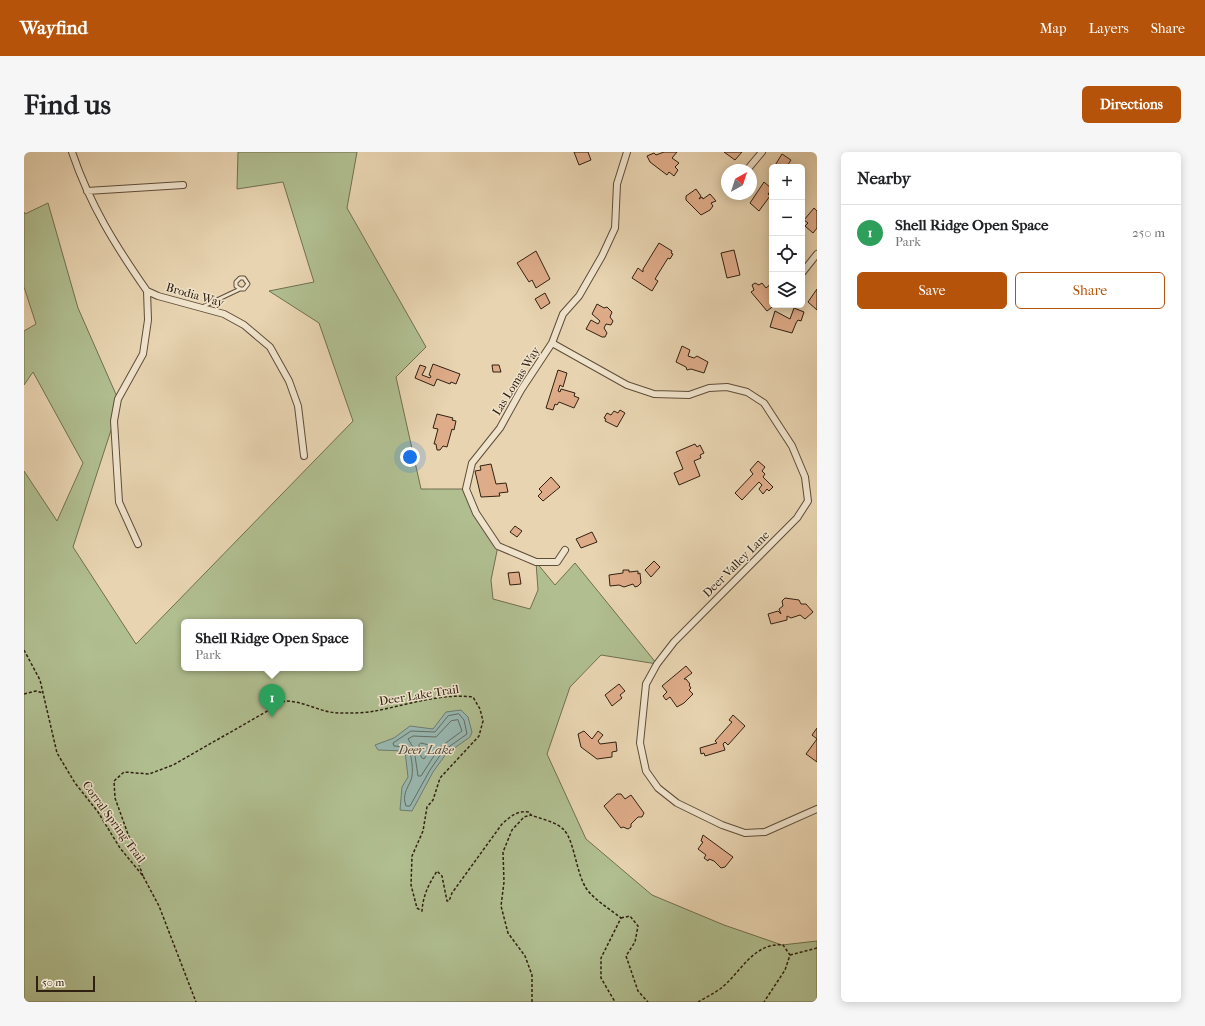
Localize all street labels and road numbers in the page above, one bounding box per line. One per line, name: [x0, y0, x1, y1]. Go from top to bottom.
street label: Brodia Way: [164, 280, 226, 310]
street label: Las Lomas Way: [489, 344, 543, 418]
street label: Deer Valley Lane: [700, 528, 772, 600]
street label: Deer Lake Trail: [378, 682, 461, 708]
street label: Corral Spring Trail: [80, 778, 149, 866]

